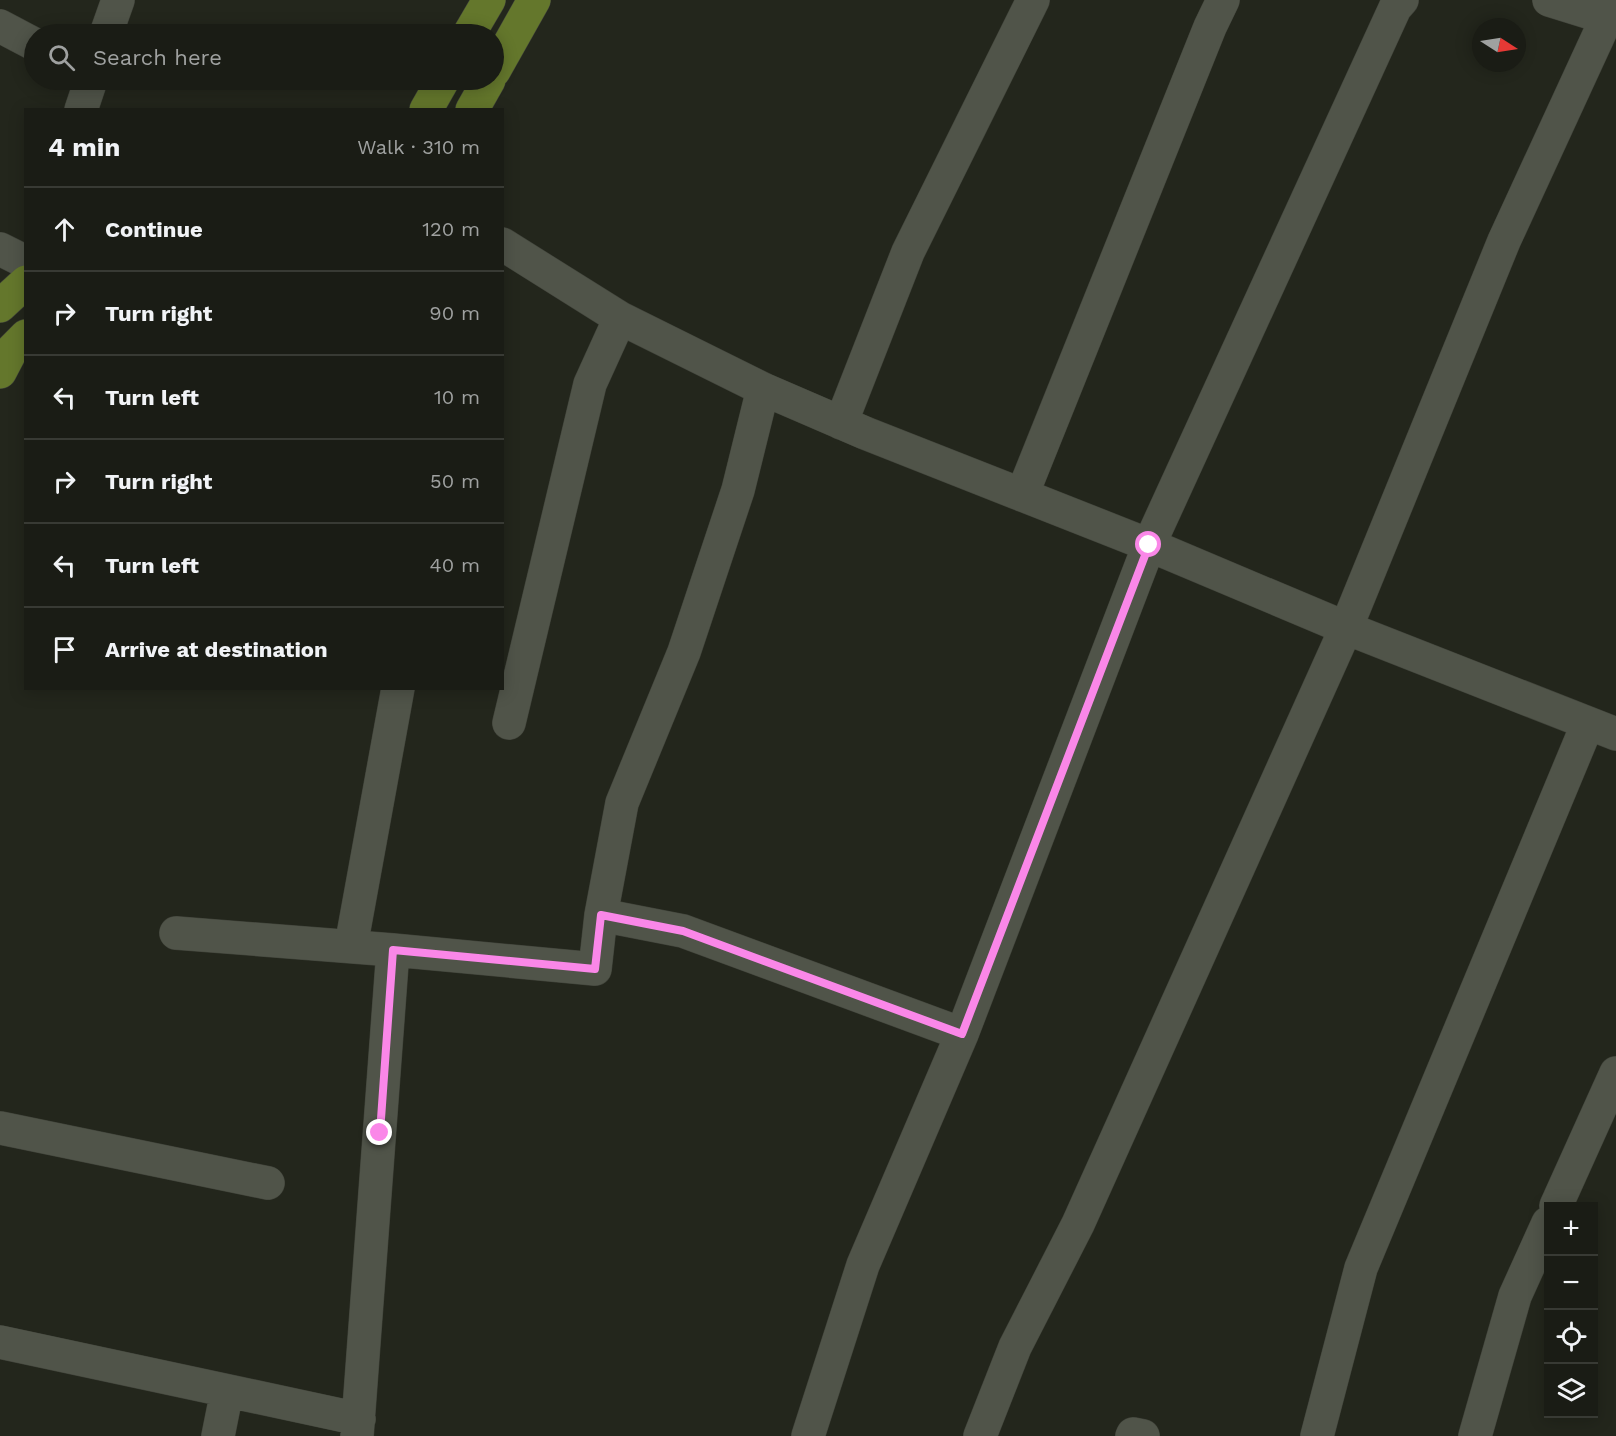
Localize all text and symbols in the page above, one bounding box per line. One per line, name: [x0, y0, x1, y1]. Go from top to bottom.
north arrow: [1472, 18, 1526, 72]
search box: [24, 24, 504, 90]
icon: search: [45, 41, 78, 74]
text: Search here: [93, 45, 222, 70]
text: 4 min: [48, 132, 120, 162]
text: Walk · 310 m: [357, 135, 480, 159]
icon: ahead: [48, 213, 81, 246]
text: Continue: [105, 217, 203, 242]
text: 120 m: [422, 217, 480, 241]
icon: right: [48, 297, 81, 330]
text: Turn right: [105, 301, 212, 326]
text: 90 m: [429, 301, 480, 325]
icon: left: [48, 381, 81, 414]
text: Turn left: [105, 385, 199, 410]
text: 10 m: [434, 385, 480, 409]
icon: right: [48, 465, 81, 498]
text: Turn right: [105, 469, 212, 494]
text: 50 m: [430, 469, 480, 493]
route start: [1135, 531, 1161, 557]
icon: left: [48, 549, 81, 582]
text: Turn left: [105, 553, 199, 578]
text: 40 m: [429, 553, 480, 577]
icon: arrive: [48, 633, 81, 666]
text: Arrive at destination: [105, 637, 328, 662]
route end: [366, 1119, 392, 1145]
map controls: [1544, 1202, 1598, 1418]
button: +: [1544, 1202, 1598, 1256]
button: −: [1544, 1256, 1598, 1310]
button: locate: [1544, 1310, 1598, 1364]
button: layers: [1544, 1364, 1598, 1418]

